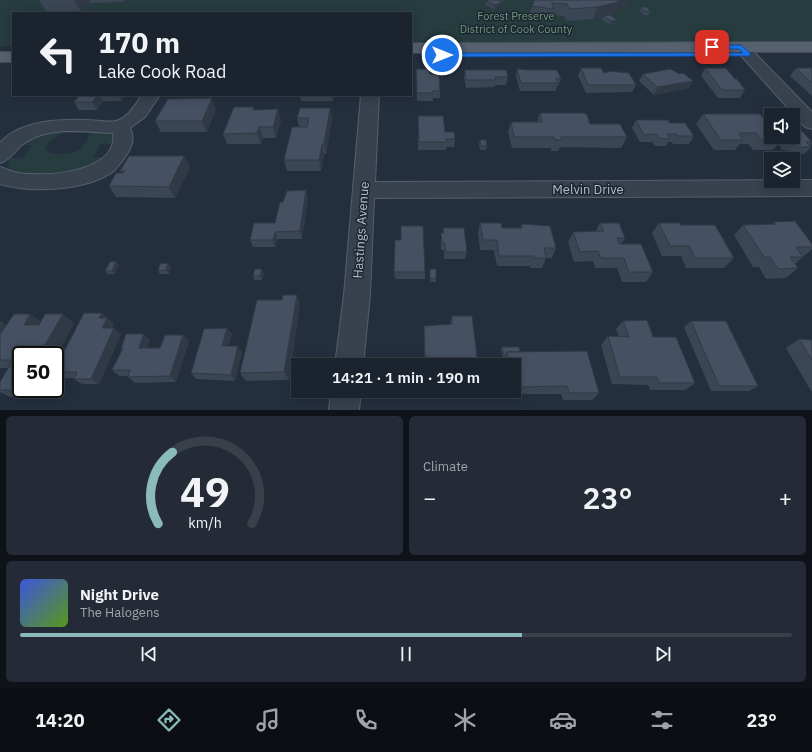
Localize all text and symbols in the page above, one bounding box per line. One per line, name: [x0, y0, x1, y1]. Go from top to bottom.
park label: Forest Preserve District of Cook County: [460, 9, 573, 36]
text: 170 m: [98, 24, 180, 61]
icon: left: [32, 28, 84, 80]
pin: [695, 30, 729, 64]
position arrow: [421, 34, 463, 76]
icon: arrive: [701, 36, 723, 58]
text: Lake Cook Road: [98, 60, 226, 83]
map controls: [764, 108, 800, 188]
button: sound: [764, 108, 800, 144]
button: layers: [764, 152, 800, 188]
street label: Hastings Avenue: [349, 181, 373, 279]
street label: Melvin Drive: [552, 181, 624, 198]
speed limit sign: 50: [12, 346, 64, 398]
text: 14:21 · 1 min · 190 m: [332, 368, 480, 387]
text: Climate: [423, 458, 468, 475]
text: 49: [180, 463, 229, 517]
text: 23°: [582, 478, 633, 517]
text: −: [423, 483, 436, 512]
text: +: [779, 483, 792, 512]
text: km/h: [188, 512, 221, 531]
text: Night Drive: [80, 585, 159, 604]
text: The Halogens: [80, 604, 160, 621]
icon: previous: [138, 643, 160, 665]
icon: pause: [395, 643, 417, 665]
icon: next: [652, 643, 674, 665]
icon: directions: [155, 706, 183, 734]
icon: music: [254, 706, 282, 734]
icon: phone: [352, 706, 380, 734]
icon: climate: [451, 706, 479, 734]
icon: car: [549, 706, 577, 734]
icon: filters: [648, 706, 676, 734]
text: 14:20: [35, 709, 84, 732]
text: 23°: [747, 709, 777, 732]

